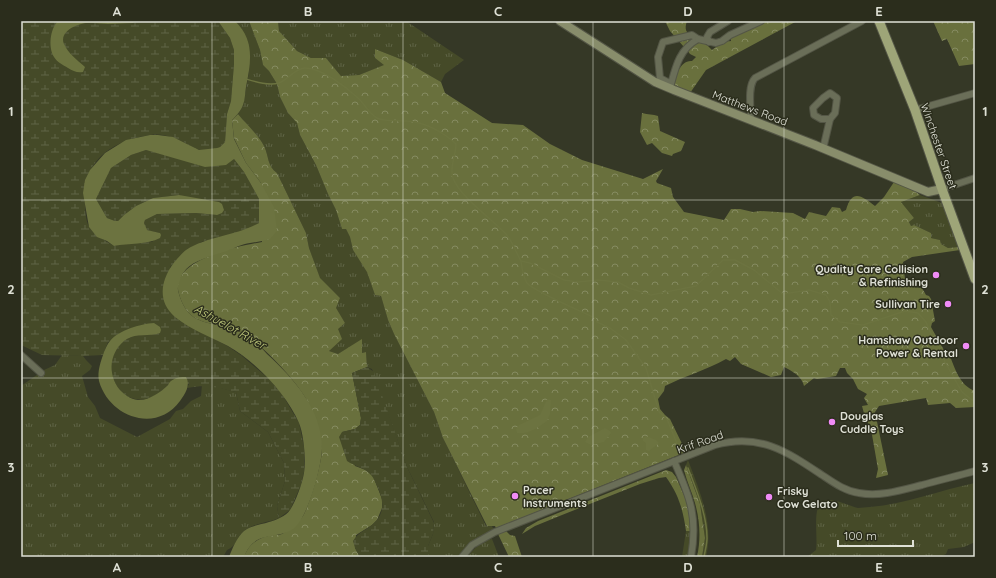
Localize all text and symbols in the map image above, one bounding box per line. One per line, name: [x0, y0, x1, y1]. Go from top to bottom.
text: A: [113, 3, 122, 19]
text: B: [304, 3, 312, 19]
text: C: [494, 3, 502, 19]
text: D: [683, 3, 693, 19]
text: E: [875, 3, 883, 19]
street label: Matthews Road: [710, 87, 790, 129]
street label: Winchester Street: [918, 101, 960, 191]
text: 1: [8, 103, 14, 119]
text: 1: [982, 103, 988, 119]
place label: Quality Care Collision & Refinishing: [815, 262, 928, 289]
marker: Quality Care Collision & Refinishing: [931, 270, 941, 280]
text: 2: [7, 281, 15, 297]
text: 2: [981, 281, 989, 297]
place label: Sullivan Tire: [875, 297, 940, 311]
marker: Sullivan Tire: [943, 299, 953, 309]
water label: Ashuelot River: [192, 301, 270, 353]
place label: Hamshaw Outdoor Power & Rental: [858, 333, 958, 360]
marker: Hamshaw Outdoor Power & Rental: [961, 341, 971, 351]
place label: Douglas Cuddle Toys: [840, 409, 904, 436]
marker: Douglas Cuddle Toys: [827, 417, 837, 427]
street label: Krif Road: [675, 428, 725, 456]
text: 3: [8, 459, 15, 475]
text: 3: [982, 459, 989, 475]
place label: Pacer Instruments: [523, 483, 587, 510]
place label: Frisky Cow Gelato: [777, 484, 838, 511]
marker: Pacer Instruments: [510, 491, 520, 501]
marker: Frisky Cow Gelato: [764, 492, 774, 502]
scale bar: [838, 522, 913, 548]
text: 100 m: [844, 528, 877, 543]
text: A: [113, 559, 122, 575]
text: B: [304, 559, 312, 575]
text: C: [494, 559, 502, 575]
text: D: [683, 559, 693, 575]
text: E: [875, 559, 883, 575]

